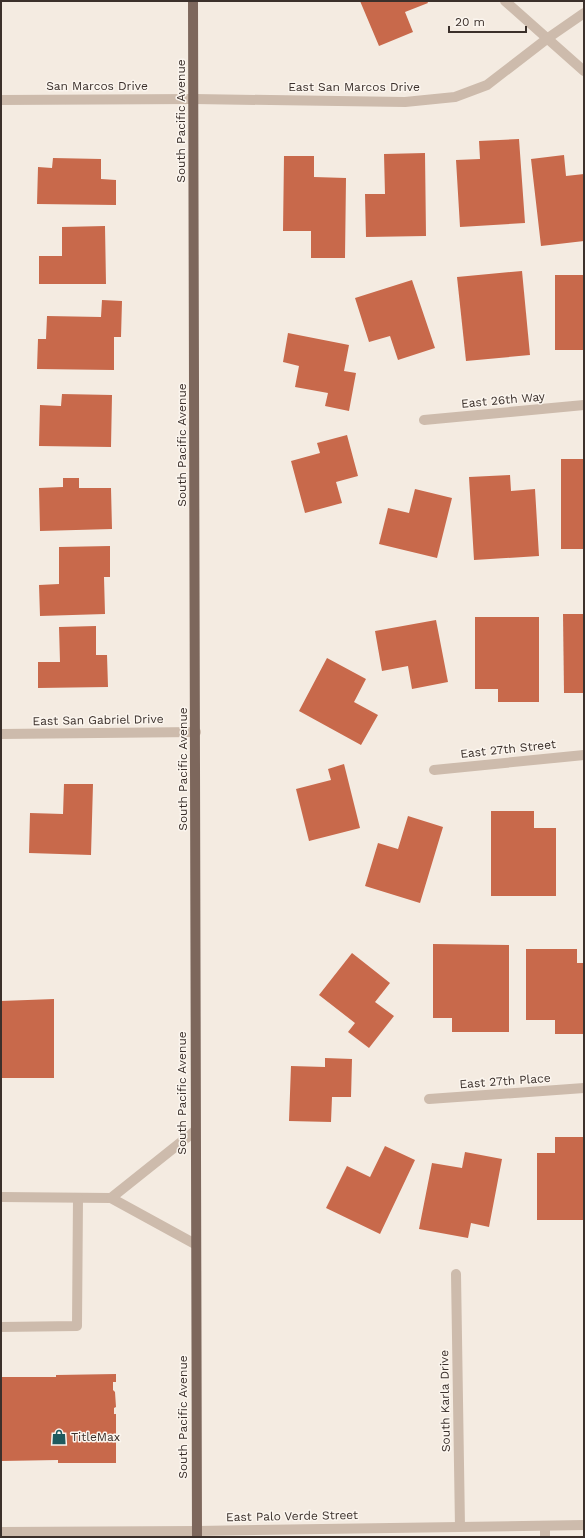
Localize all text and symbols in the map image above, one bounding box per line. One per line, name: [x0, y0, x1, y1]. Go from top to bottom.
scale bar: [449, 8, 526, 34]
text: 20 m: [455, 15, 485, 29]
street label: South Pacific Avenue: [174, 59, 188, 183]
street label: San Marcos Drive: [46, 79, 148, 93]
street label: East San Marcos Drive: [288, 80, 420, 94]
street label: South Pacific Avenue: [175, 383, 189, 507]
street label: East 26th Way: [460, 389, 546, 411]
street label: South Pacific Avenue: [176, 707, 190, 831]
street label: East San Gabriel Drive: [32, 712, 164, 728]
street label: East 27th Street: [460, 737, 556, 761]
street label: South Pacific Avenue: [175, 1031, 189, 1155]
street label: East 27th Place: [459, 1071, 551, 1091]
street label: South Karla Drive: [437, 1350, 453, 1452]
street label: South Pacific Avenue: [176, 1355, 190, 1479]
shop icon: TitleMax: [50, 1428, 68, 1446]
place label: TitleMax: [71, 1430, 120, 1444]
street label: East Palo Verde Street: [226, 1508, 358, 1524]

